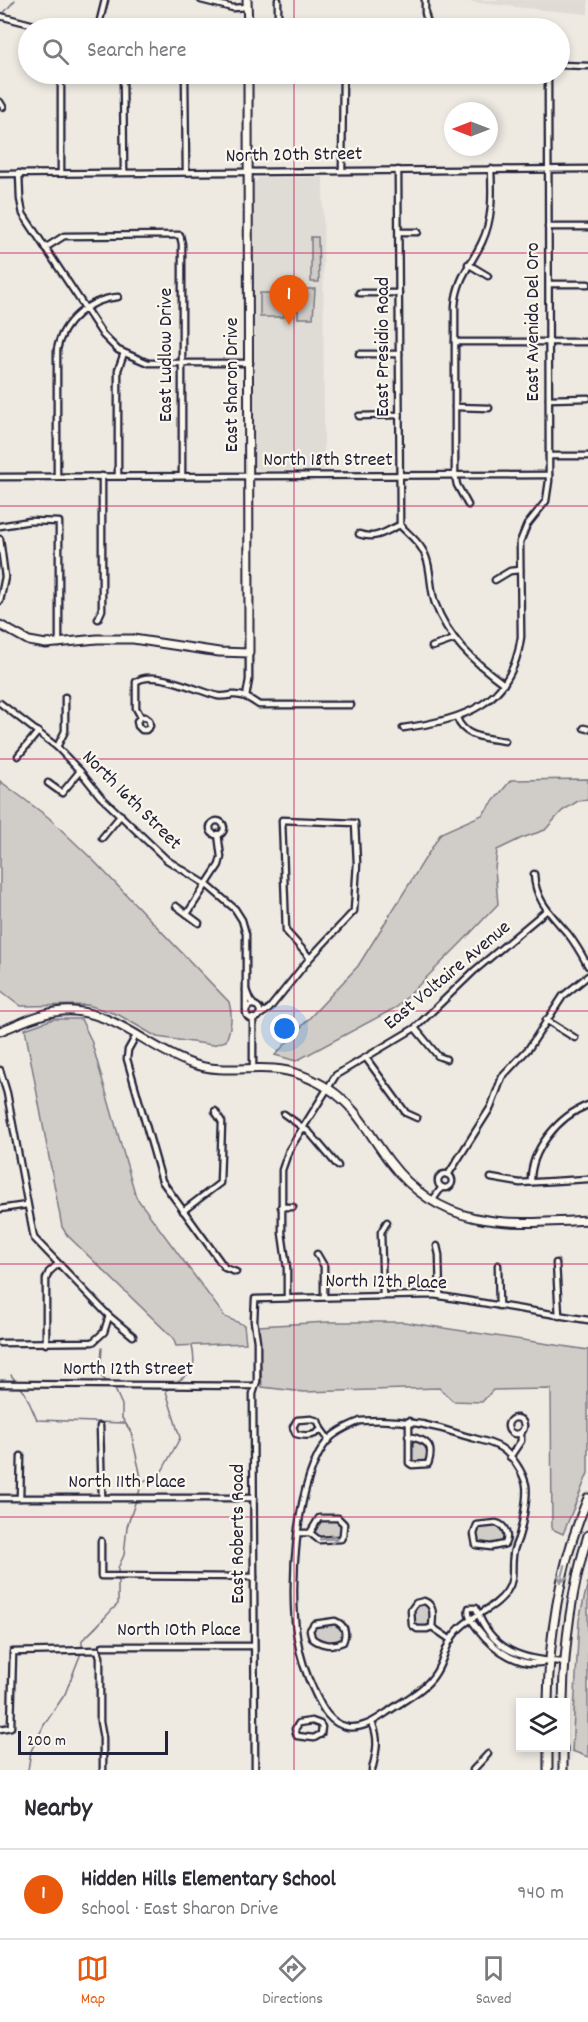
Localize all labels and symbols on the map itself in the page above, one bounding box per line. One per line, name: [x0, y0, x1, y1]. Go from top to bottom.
north arrow: [444, 102, 498, 156]
street label: North 20th Street: [225, 141, 363, 171]
street label: East Avenida Del Oro: [520, 242, 548, 402]
pin: 1: [270, 276, 308, 325]
street label: East Presidio Road: [370, 277, 398, 417]
street label: East Ludlow Drive: [153, 287, 181, 422]
street label: East Sharon Drive: [219, 317, 247, 452]
street label: North 18th Street: [263, 447, 393, 475]
street label: North 16th Street: [75, 745, 187, 857]
street label: East Voltaire Avenue: [378, 914, 518, 1038]
your location: [270, 1014, 299, 1043]
street label: North 12th Place: [325, 1268, 447, 1298]
street label: North 12th Street: [63, 1356, 193, 1384]
street label: East Roberts Road: [225, 1464, 253, 1604]
street label: North 11th Place: [68, 1469, 186, 1497]
one-way arrow: [319, 1534, 339, 1545]
one-way arrow: [557, 1564, 569, 1583]
street label: North 10th Place: [117, 1617, 241, 1645]
scale bar: [18, 1728, 168, 1756]

